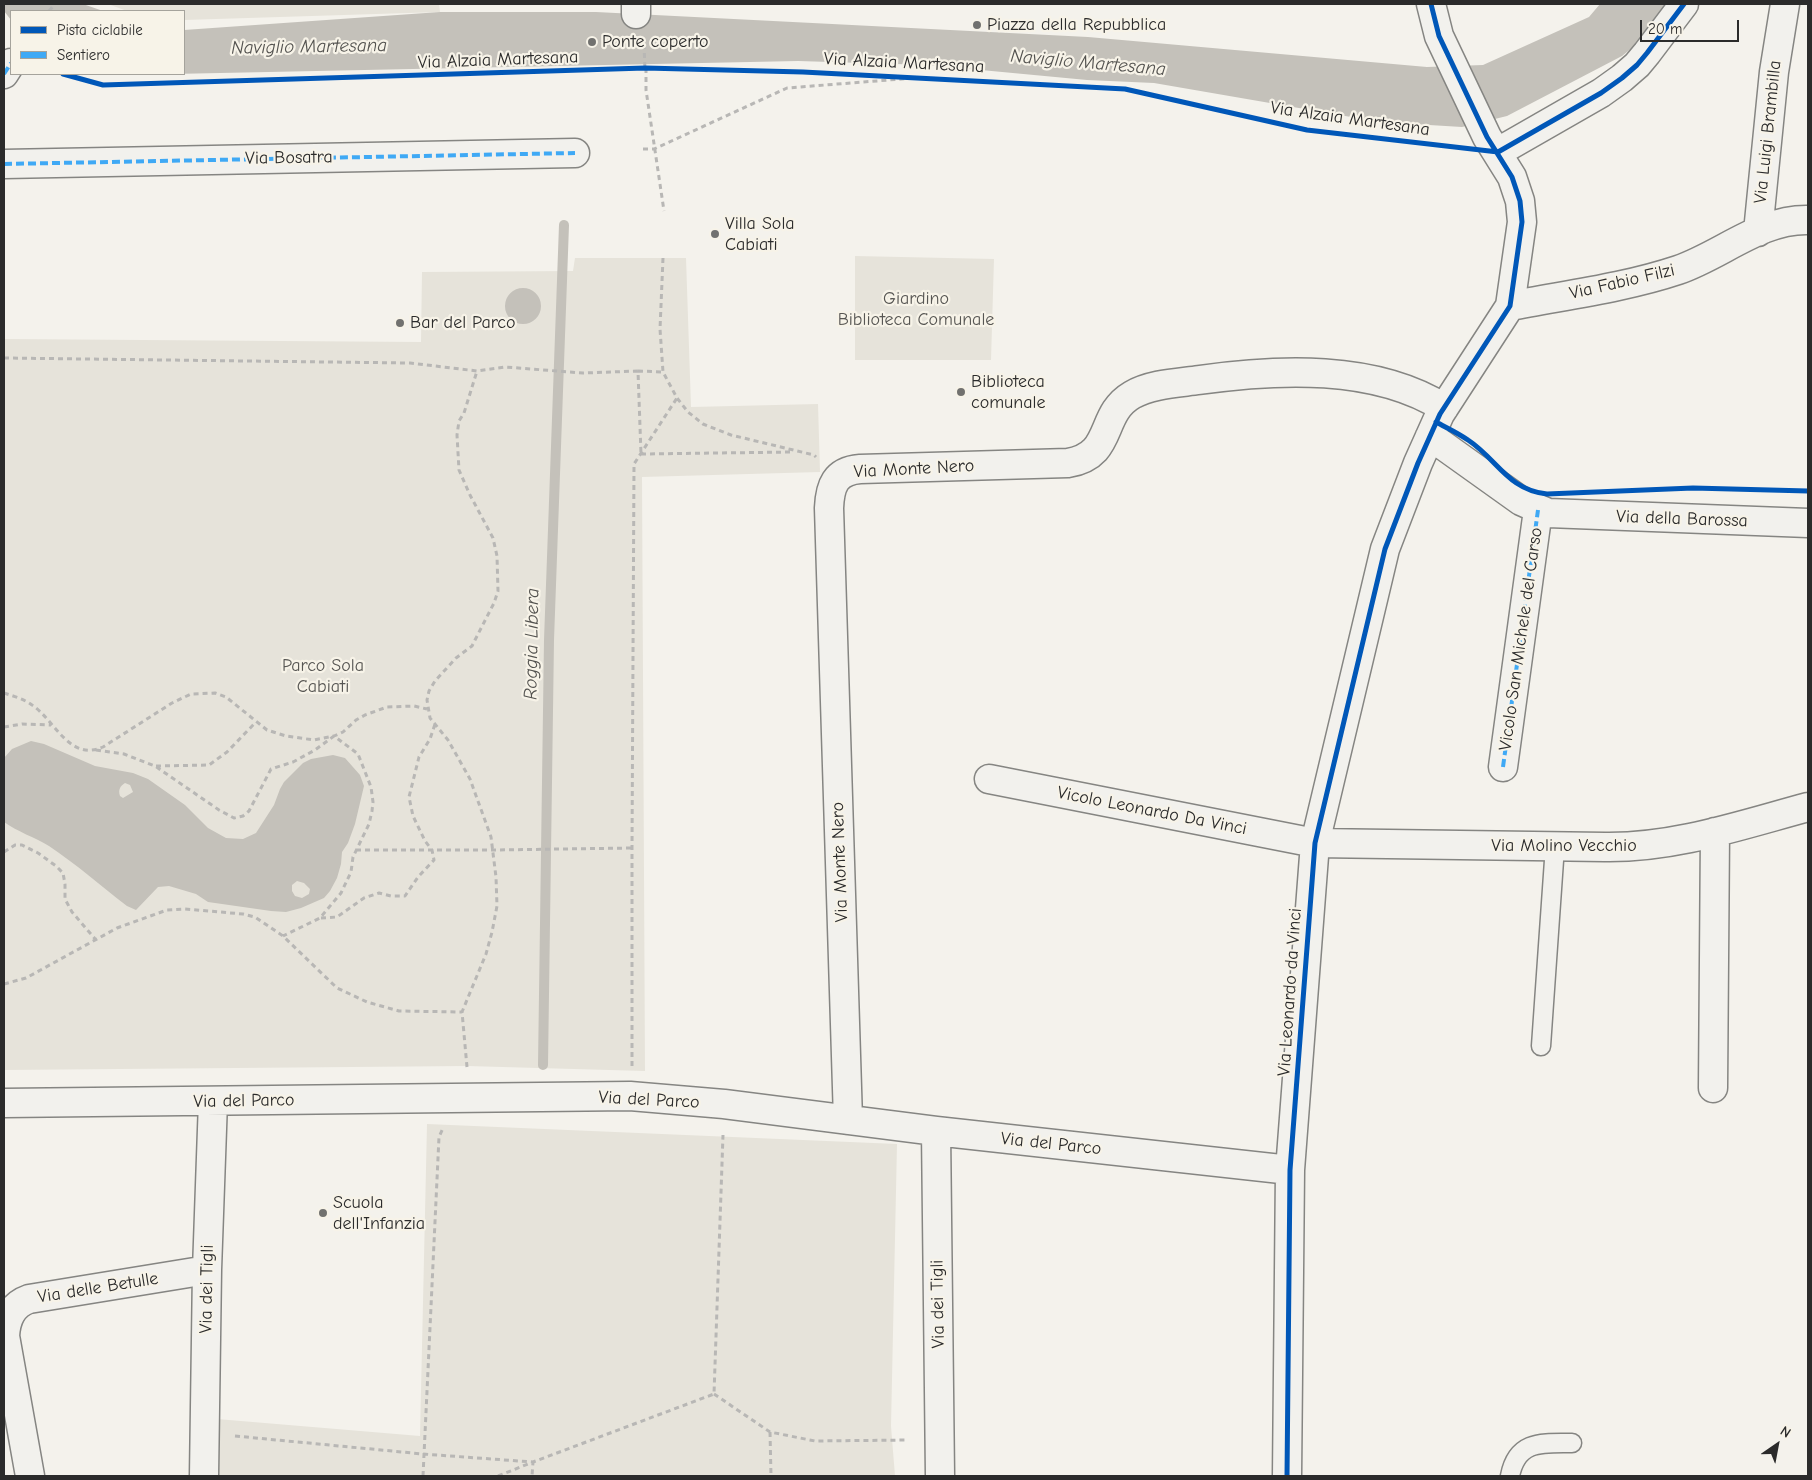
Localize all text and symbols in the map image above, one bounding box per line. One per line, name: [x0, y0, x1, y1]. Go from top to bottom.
legend: [10, 10, 185, 75]
scale bar: [1642, 10, 1741, 42]
place label: Piazza della Repubblica: [987, 14, 1166, 36]
marker: Piazza della Repubblica: [971, 19, 983, 31]
text: 20 m: [1648, 20, 1682, 38]
text: Pista ciclabile: [57, 21, 143, 39]
place label: Ponte coperto: [602, 31, 709, 53]
water label: Naviglio Martesana: [231, 34, 387, 60]
marker: Ponte coperto: [586, 36, 598, 48]
water label: Naviglio Martesana: [1009, 45, 1167, 81]
text: Sentiero: [57, 46, 110, 64]
street label: Via Alzaia Martesana: [417, 46, 579, 74]
street label: Via Alzaia Martesana: [823, 48, 985, 78]
street label: Via Luigi Brambilla: [1750, 59, 1786, 205]
street label: Via Alzaia Martesana: [1269, 97, 1431, 141]
street label: Via Bosatra: [245, 146, 333, 170]
place label: Villa Sola Cabiati: [725, 213, 795, 255]
marker: Villa Sola Cabiati: [709, 228, 721, 240]
street label: Via Fabio Filzi: [1567, 259, 1677, 305]
park label: Giardino Biblioteca Comunale: [838, 288, 994, 330]
place label: Bar del Parco: [410, 312, 516, 334]
marker: Bar del Parco: [394, 317, 406, 329]
place label: Biblioteca comunale: [971, 371, 1045, 414]
marker: Biblioteca comunale: [955, 386, 967, 398]
street label: Via Monte Nero: [853, 455, 975, 483]
street label: Via della Barossa: [1616, 506, 1748, 532]
street label: Vicolo San Michele del Carso: [1495, 526, 1547, 752]
water label: Roggia Libera: [520, 588, 544, 700]
park label: Parco Sola Cabiati: [282, 655, 364, 698]
street label: Vicolo Leonardo Da Vinci: [1055, 782, 1249, 840]
street label: Via Monte Nero: [827, 801, 853, 923]
street label: Via Molino Vecchio: [1491, 835, 1637, 857]
street label: Via Leonardo da Vinci: [1273, 907, 1307, 1077]
street label: Via del Parco: [598, 1087, 700, 1113]
street label: Via del Parco: [193, 1089, 295, 1113]
street label: Via del Parco: [1000, 1128, 1102, 1160]
place label: Scuola dell'Infanzia: [333, 1192, 425, 1234]
marker: Scuola dell'Infanzia: [317, 1207, 329, 1219]
street label: Via dei Tigli: [195, 1244, 219, 1334]
street label: Via dei Tigli: [926, 1259, 950, 1349]
street label: Via delle Betulle: [36, 1268, 160, 1308]
north arrow: [1752, 1420, 1802, 1470]
text: N: [1777, 1422, 1794, 1442]

